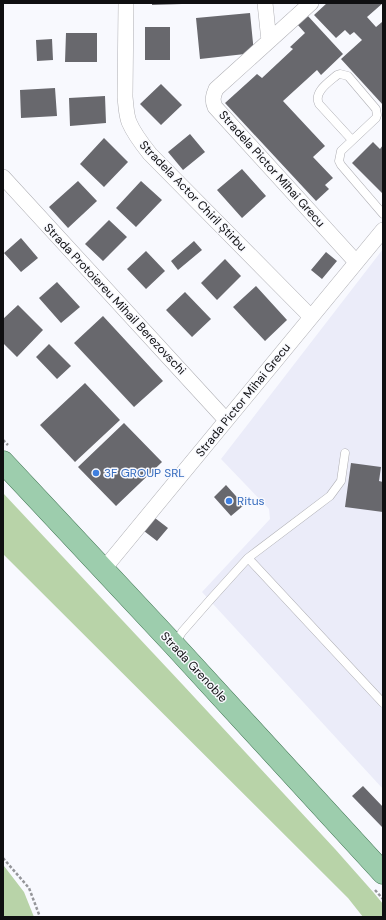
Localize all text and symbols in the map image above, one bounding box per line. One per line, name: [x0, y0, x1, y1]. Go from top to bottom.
street label: Stradela Pictor Mihai Grecu: [215, 107, 329, 231]
street label: Stradela Actor Chiril Știrbu: [136, 137, 250, 255]
street label: Strada Protoiereu Mihail Berezovschi: [40, 220, 190, 378]
street label: Strada Pictor Mihai Grecu: [192, 340, 294, 460]
place label: 3F GROUP SRL: [104, 465, 185, 481]
marker: 3F GROUP SRL: [91, 468, 101, 478]
place label: Ritus: [237, 493, 265, 509]
marker: Ritus: [224, 496, 234, 506]
street label: Strada Grenoble: [157, 628, 231, 706]

